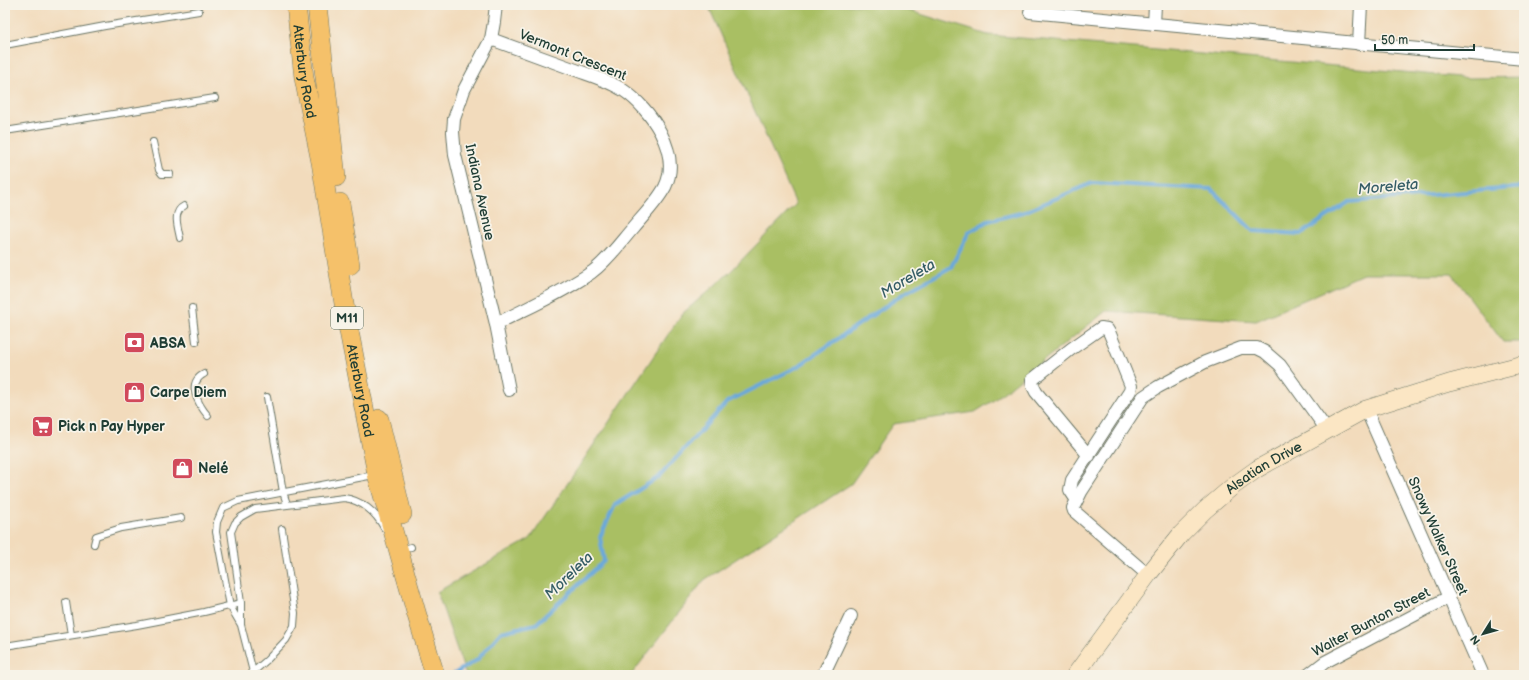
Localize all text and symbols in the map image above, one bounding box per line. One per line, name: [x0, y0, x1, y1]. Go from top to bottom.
street label: Atterbury Road: [290, 24, 320, 120]
street label: Vermont Crescent: [517, 26, 630, 85]
scale bar: [1375, 26, 1474, 52]
text: 50 m: [1381, 33, 1408, 48]
street label: Indiana Avenue: [461, 142, 499, 242]
water label: Moreleta: [1357, 175, 1419, 199]
water label: Moreleta: [877, 255, 939, 303]
road number: M11: [331, 307, 363, 329]
bank icon: ABSA: [121, 330, 147, 356]
place label: ABSA: [149, 335, 186, 352]
street label: Atterbury Road: [343, 342, 378, 438]
shop icon: Carpe Diem: [122, 379, 148, 405]
place label: Carpe Diem: [150, 384, 227, 401]
supermarket icon: Pick n Pay Hyper: [30, 413, 56, 439]
place label: Pick n Pay Hyper: [58, 418, 165, 435]
street label: Alsatian Drive: [1222, 438, 1305, 498]
shop icon: Nelé: [169, 455, 195, 481]
place label: Nelé: [198, 460, 229, 477]
street label: Snowy Walker Street: [1404, 474, 1472, 598]
water label: Moreleta: [541, 548, 597, 604]
street label: Walter Bunton Street: [1309, 583, 1433, 660]
north arrow: [1463, 614, 1503, 654]
text: N: [1468, 633, 1483, 647]

